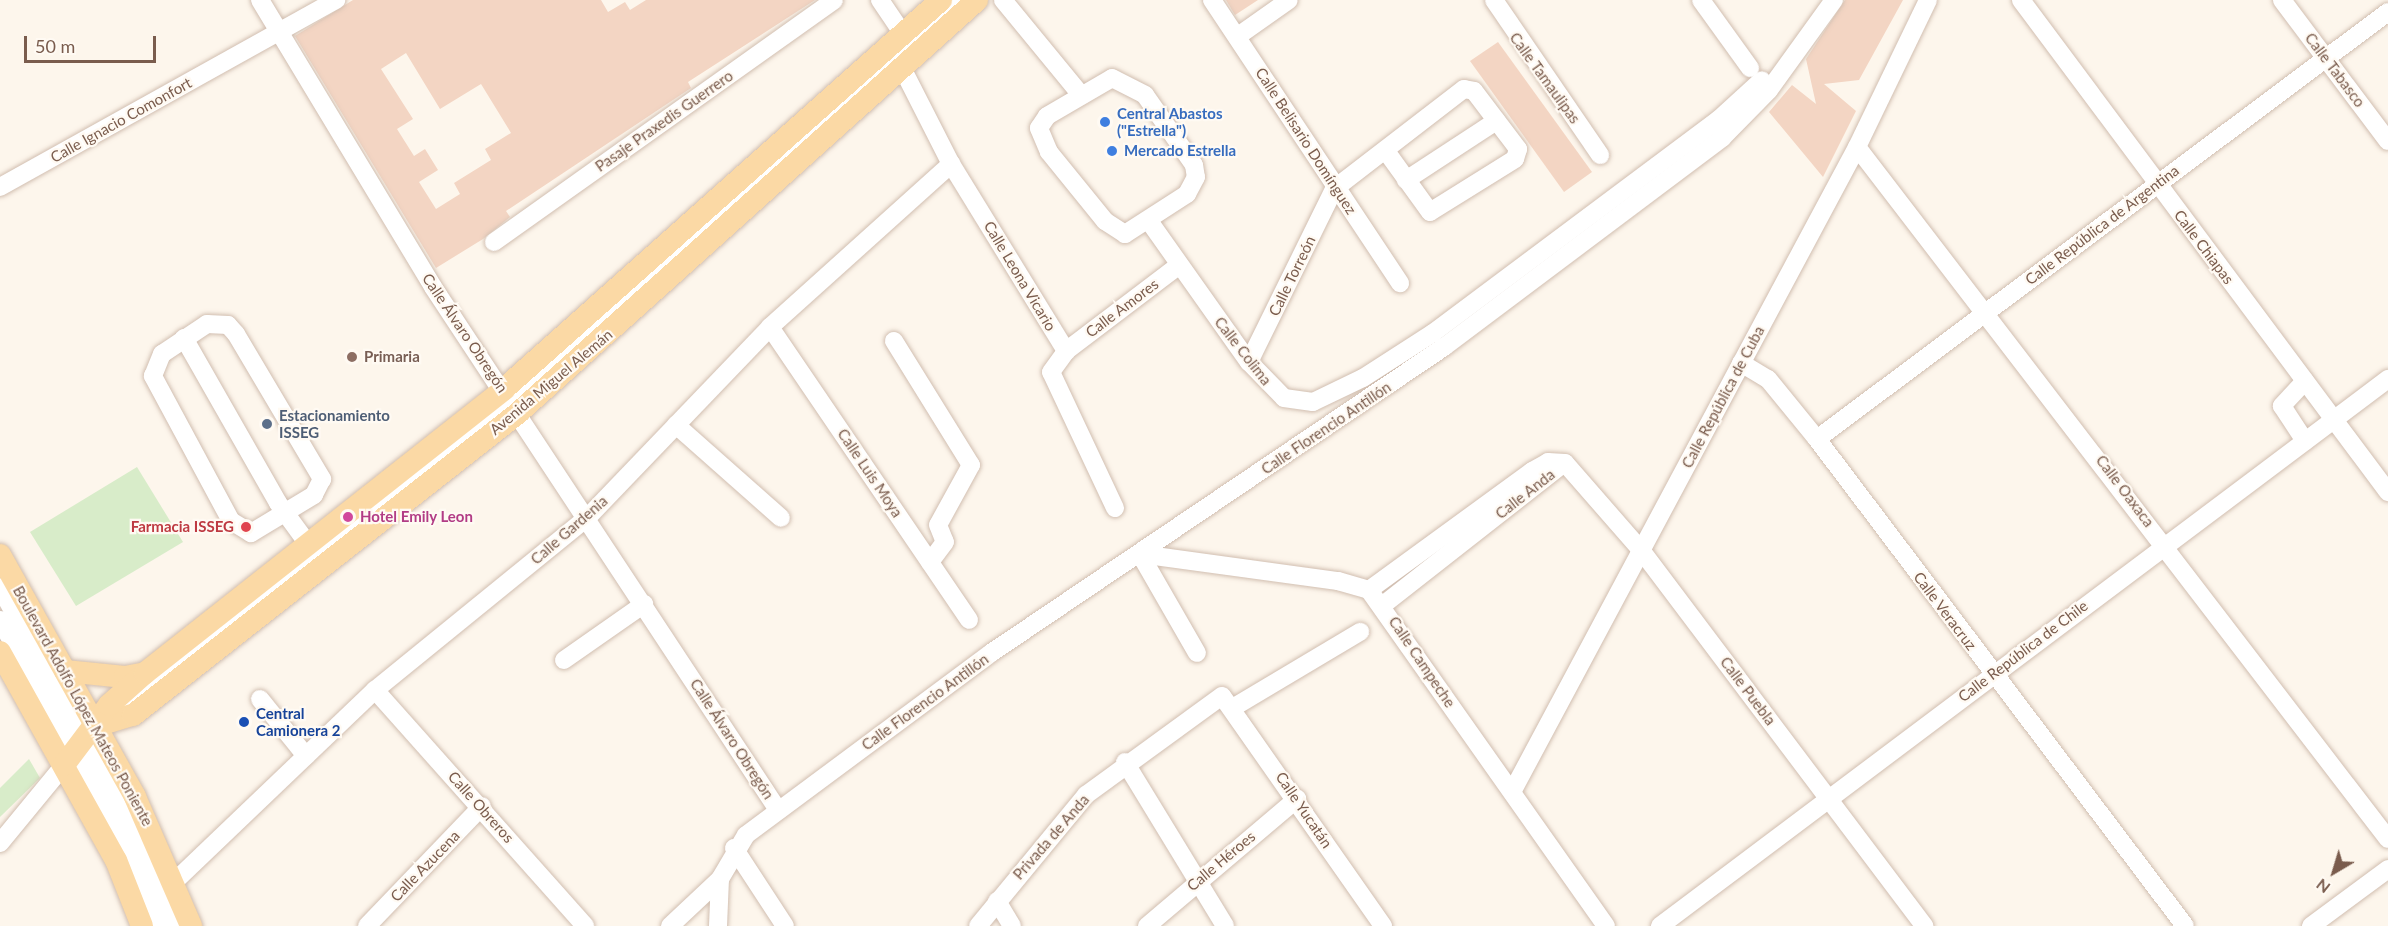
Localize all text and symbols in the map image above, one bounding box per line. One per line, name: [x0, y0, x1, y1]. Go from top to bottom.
scale bar: [27, 24, 159, 62]
street label: Calle Tamaulipas: [1506, 29, 1584, 127]
street label: Calle Tabasco: [2301, 29, 2369, 111]
text: 50 m: [35, 35, 75, 57]
street label: Calle Belisario Domínguez: [1252, 64, 1360, 218]
street label: Pasaje Praxedis Guerrero: [592, 67, 736, 175]
street label: Calle Ignacio Comonfort: [47, 74, 195, 166]
place label: Central Abastos ("Estrella"): [1117, 104, 1223, 139]
marker: Central Abastos ("Estrella"): [1098, 115, 1112, 129]
place label: Mercado Estrella: [1124, 142, 1236, 160]
marker: Mercado Estrella: [1105, 144, 1119, 158]
street label: Calle República de Argentina: [2021, 161, 2183, 289]
street label: Calle Chiapas: [2170, 206, 2238, 288]
street label: Calle Leona Vicario: [980, 218, 1060, 334]
street label: Calle Torreón: [1265, 233, 1319, 319]
street label: Calle Álvaro Obregón: [418, 270, 512, 396]
street label: Calle Amores: [1082, 275, 1162, 341]
street label: Calle Colima: [1211, 313, 1275, 389]
street label: Calle República de Cuba: [1678, 323, 1768, 471]
street label: Avenida Miguel Alemán: [486, 325, 616, 439]
place label: Primaria: [364, 348, 420, 366]
marker: Primaria: [345, 350, 359, 364]
street label: Calle Florencio Antillón: [1258, 378, 1394, 478]
place label: Estacionamiento ISSEG: [279, 406, 390, 441]
marker: Estacionamiento ISSEG: [260, 417, 274, 431]
street label: Calle Luis Moya: [834, 425, 906, 521]
street label: Calle Oaxaca: [2092, 452, 2158, 530]
street label: Calle Anda: [1492, 465, 1558, 523]
street label: Calle Gardenia: [527, 492, 611, 568]
place label: Hotel Emily Leon: [360, 508, 473, 526]
marker: Hotel Emily Leon: [341, 510, 355, 524]
place label: Farmacia ISSEG: [131, 518, 234, 536]
marker: Farmacia ISSEG: [239, 520, 253, 534]
street label: Calle Veracruz: [1910, 568, 1980, 654]
street label: Boulevard Adolfo López Mateos Poniente: [9, 583, 157, 829]
street label: Calle República de Chile: [1955, 596, 2091, 706]
street label: Calle Campeche: [1385, 613, 1459, 711]
street label: Calle Florencio Antillón: [858, 650, 992, 754]
street label: Calle Puebla: [1716, 653, 1780, 729]
street label: Calle Álvaro Obregón: [686, 675, 778, 803]
place label: Central Camionera 2: [256, 704, 340, 739]
marker: Central Camionera 2: [237, 715, 251, 729]
street label: Calle Obreros: [444, 768, 518, 846]
street label: Calle Yucatán: [1272, 768, 1336, 852]
street label: Privada de Anda: [1009, 791, 1093, 883]
street label: Calle Azucena: [386, 827, 464, 905]
street label: Calle Héroes: [1183, 827, 1259, 895]
north arrow: [2304, 842, 2364, 902]
text: N: [2312, 875, 2333, 898]

